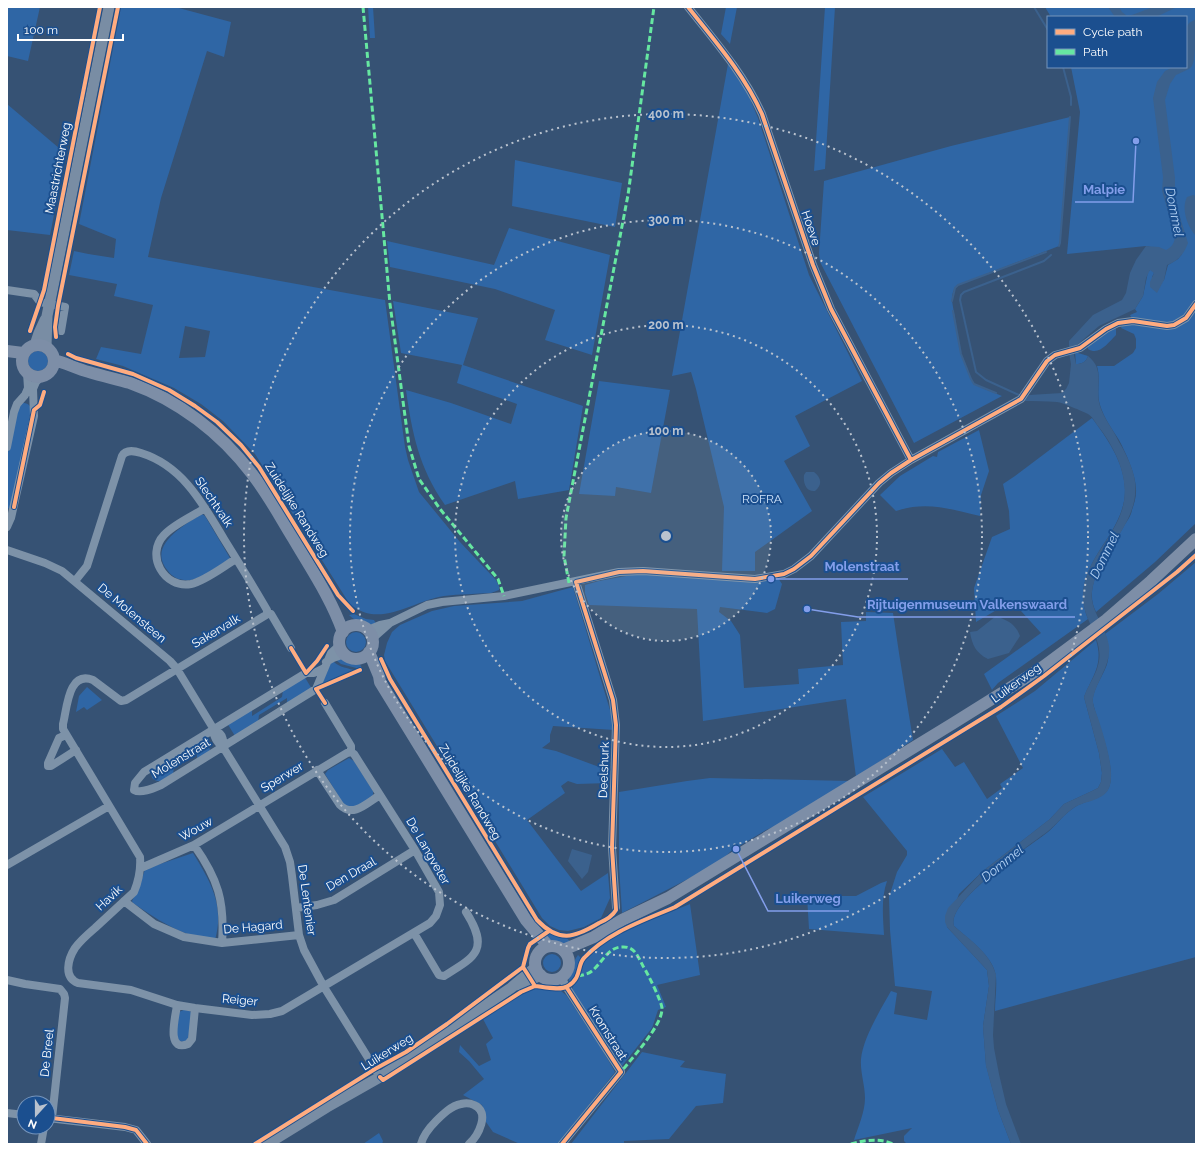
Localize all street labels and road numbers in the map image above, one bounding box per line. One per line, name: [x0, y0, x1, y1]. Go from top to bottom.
street label: Maastrichterweg: [42, 121, 74, 215]
street label: Hoeve: [799, 209, 823, 247]
street label: Zuidelijke Randweg: [262, 460, 332, 560]
street label: Slechtvalk: [192, 474, 236, 530]
street label: De Molensteen: [95, 581, 169, 645]
street label: Sakervalk: [189, 611, 243, 651]
street label: Luikerweg: [988, 660, 1044, 706]
street label: Molenstraat: [149, 735, 213, 781]
street label: Deelshurk: [596, 741, 612, 798]
street label: Zuidelijke Randweg: [436, 742, 504, 842]
street label: Sperwer: [258, 759, 306, 795]
street label: Wouw: [177, 814, 215, 844]
street label: De Langveter: [403, 815, 453, 888]
street label: Den Draal: [324, 854, 379, 894]
street label: De Lentenier: [295, 864, 319, 937]
street label: Havik: [93, 882, 125, 914]
street label: De Hagard: [223, 917, 283, 937]
street label: Reiger: [221, 991, 259, 1009]
street label: Kromstraat: [586, 1003, 630, 1063]
street label: De Breel: [38, 1028, 57, 1078]
street label: Luikerweg: [359, 1031, 415, 1073]

